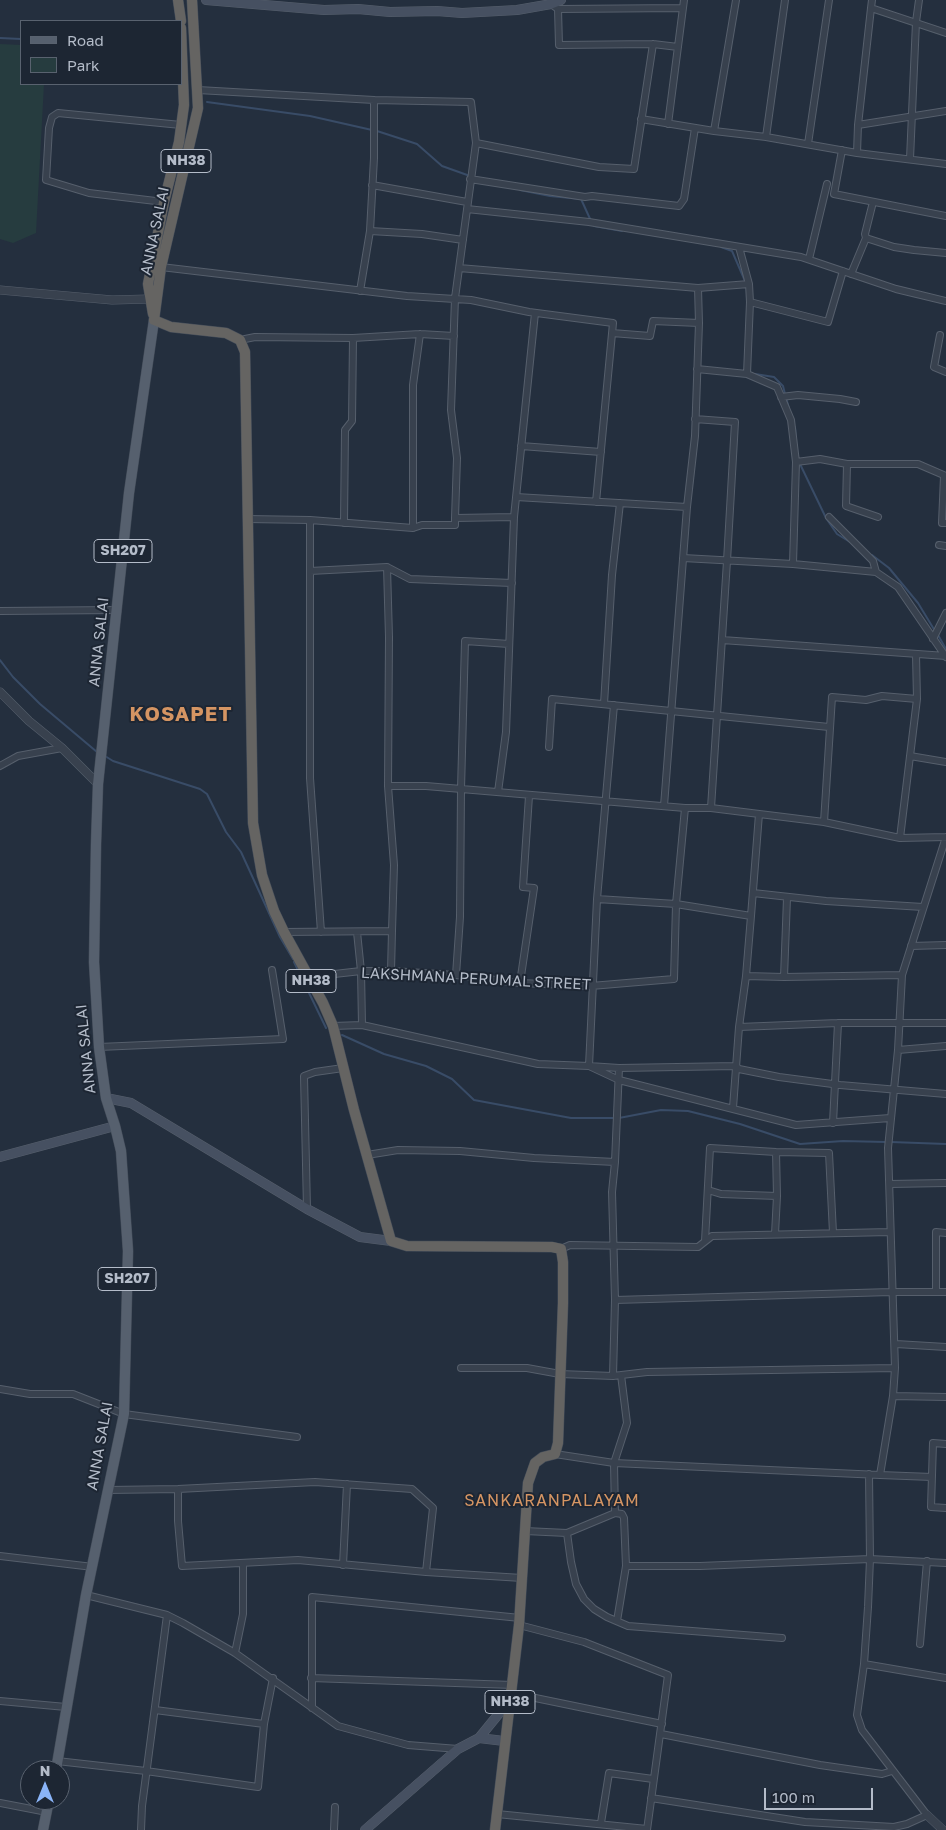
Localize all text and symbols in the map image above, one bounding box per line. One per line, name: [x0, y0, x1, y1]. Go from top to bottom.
legend: [20, 20, 182, 85]
text: Road: [67, 31, 104, 49]
text: Park: [67, 56, 99, 74]
road number: NH38: [161, 150, 211, 172]
street label: ANNA SALAI: [137, 185, 173, 277]
road number: SH207: [94, 540, 152, 562]
street label: ANNA SALAI: [85, 596, 113, 688]
district label: KOSAPET: [129, 703, 233, 727]
street label: LAKSHMANA PERUMAL STREET: [361, 964, 591, 994]
road number: NH38: [286, 969, 336, 992]
street label: ANNA SALAI: [72, 1003, 100, 1095]
road number: SH207: [98, 1268, 156, 1290]
street label: ANNA SALAI: [83, 1400, 117, 1492]
district label: SANKARANPALAYAM: [462, 1491, 642, 1511]
road number: NH38: [485, 1690, 535, 1714]
north arrow: [20, 1760, 70, 1810]
text: N: [40, 1762, 50, 1779]
scale bar: [766, 1778, 875, 1810]
text: 100 m: [772, 1788, 815, 1806]

